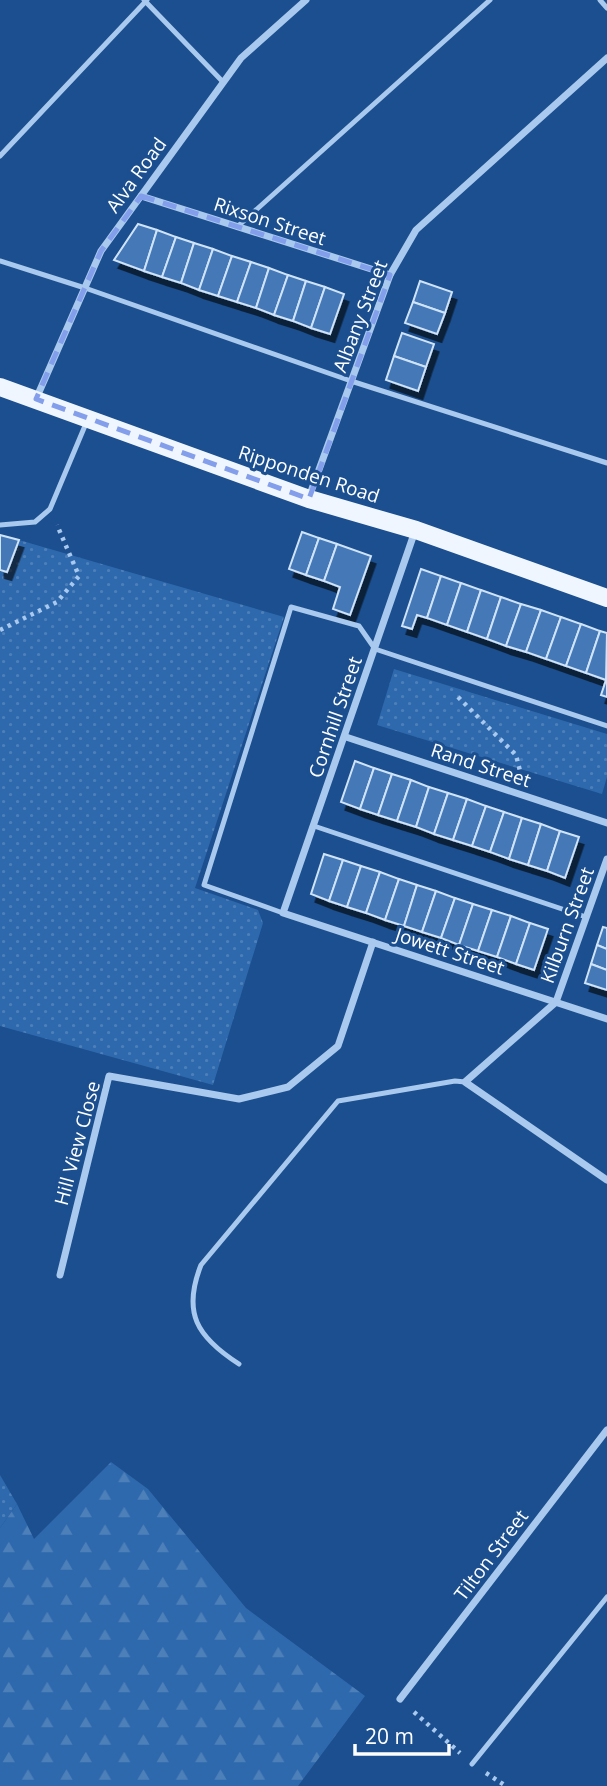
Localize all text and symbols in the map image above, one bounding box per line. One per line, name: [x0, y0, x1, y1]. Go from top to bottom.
street label: Alva Road: [100, 132, 172, 218]
street label: Rixson Street: [211, 191, 330, 251]
street label: Albany Street: [327, 256, 393, 376]
street label: Ripponden Road: [235, 439, 383, 509]
street label: Cornhill Street: [302, 653, 368, 781]
street label: Rand Street: [428, 737, 534, 793]
street label: Kilburn Street: [534, 863, 600, 987]
street label: Jowett Street: [390, 920, 508, 981]
street label: Hill View Close: [48, 1078, 106, 1208]
street label: Tilton Street: [448, 1504, 534, 1606]
scale bar: [355, 1712, 449, 1756]
text: 20 m: [365, 1722, 414, 1750]

